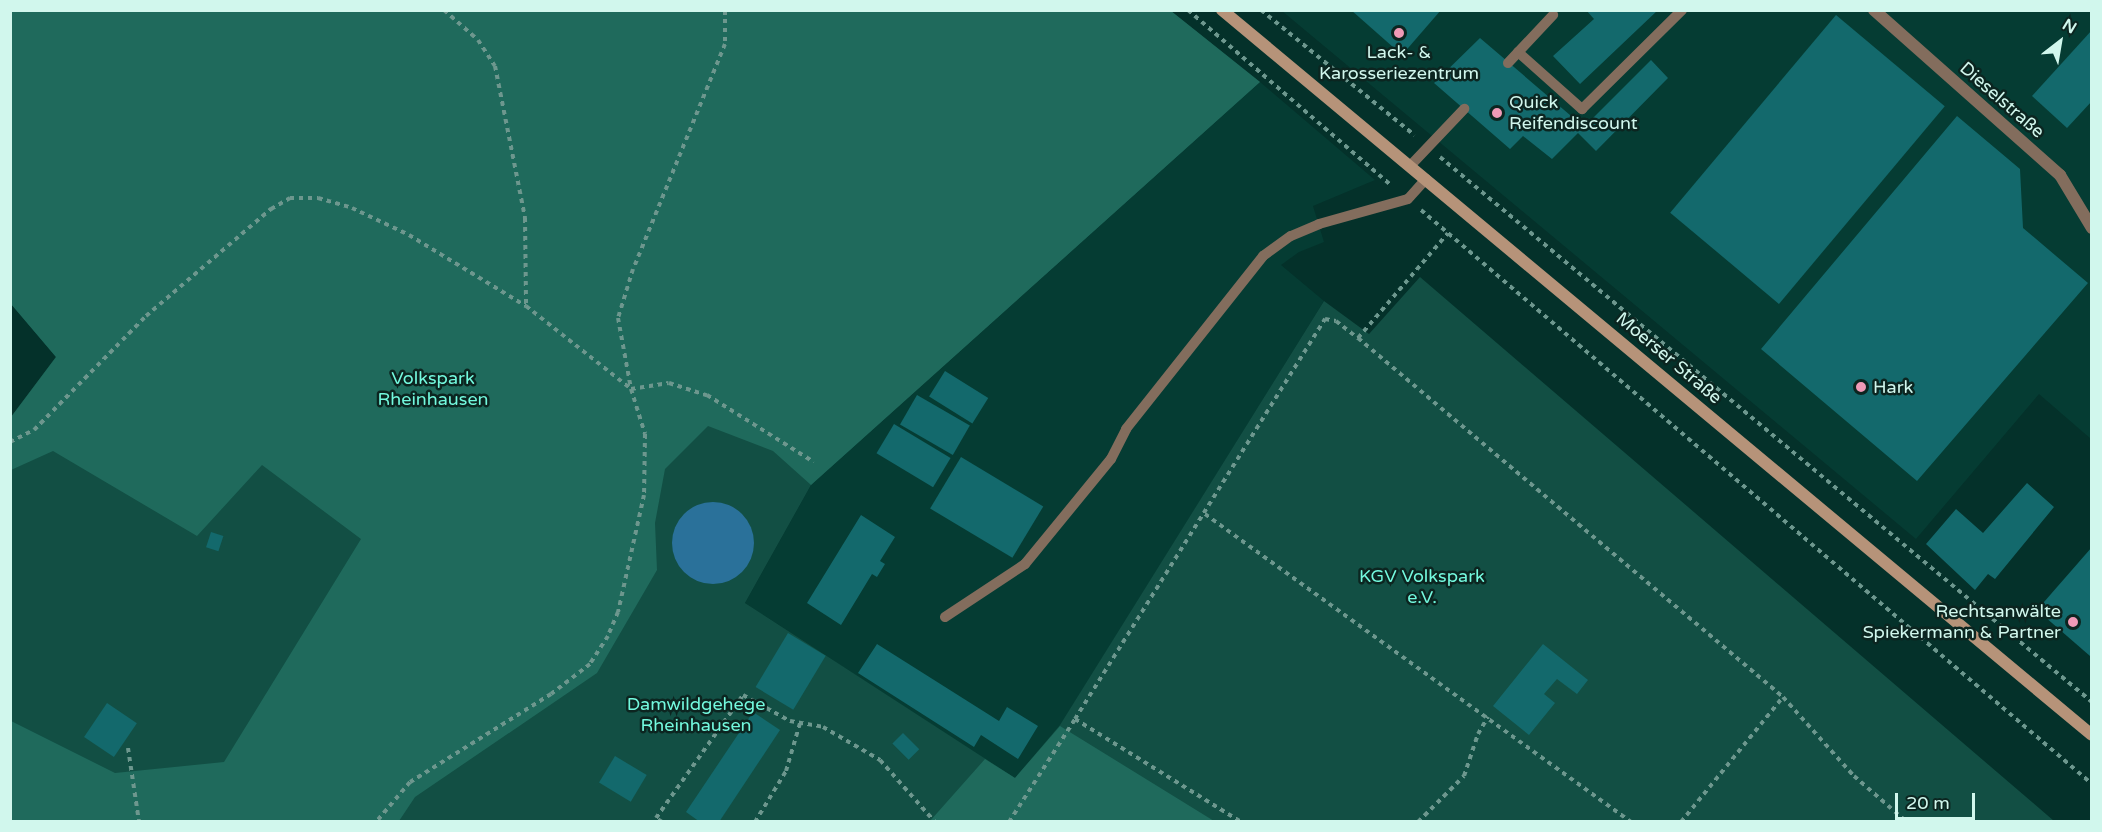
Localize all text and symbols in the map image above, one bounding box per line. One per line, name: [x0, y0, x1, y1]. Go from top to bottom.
north arrow: [2030, 12, 2090, 72]
text: N: [2059, 15, 2080, 38]
marker: Lack- & Karosseriezentrum: [1392, 26, 1406, 40]
place label: Lack- & Karosseriezentrum: [1319, 42, 1479, 84]
street label: Dieselstraße: [1955, 57, 2049, 143]
place label: Quick Reifendiscount: [1509, 92, 1638, 134]
marker: Quick Reifendiscount: [1490, 106, 1504, 120]
street label: Moerser Straße: [1612, 308, 1726, 408]
park label: Volkspark Rheinhausen: [377, 368, 489, 410]
place label: Hark: [1873, 376, 1913, 398]
marker: Hark: [1854, 380, 1868, 394]
park label: KGV Volkspark e.V.: [1359, 566, 1485, 608]
place label: Rechtsanwälte Spiekermann & Partner: [1863, 601, 2061, 644]
marker: Rechtsanwälte Spiekermann & Partner: [2066, 615, 2080, 629]
park label: Damwildgehege Rheinhausen: [627, 694, 765, 736]
scale bar: [1898, 781, 1978, 819]
text: 20 m: [1906, 792, 1950, 814]

